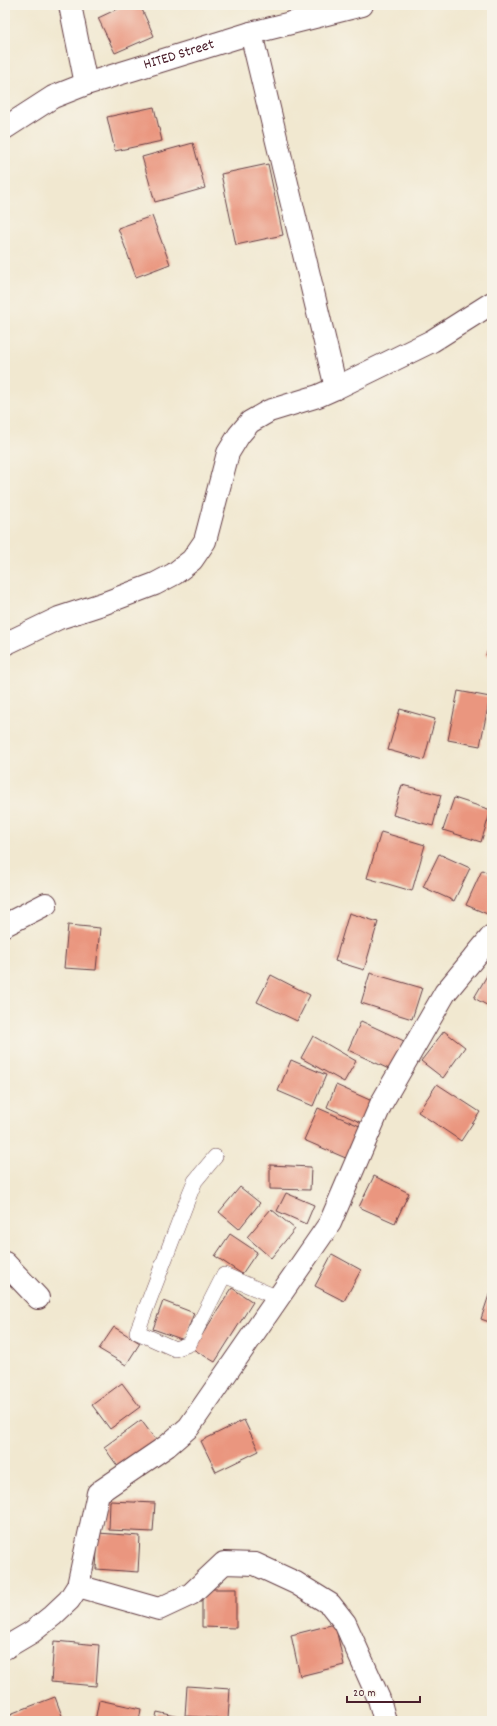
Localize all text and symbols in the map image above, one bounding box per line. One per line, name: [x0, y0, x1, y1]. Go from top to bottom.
street label: HITED Street: [141, 34, 218, 77]
scale bar: [347, 1678, 420, 1704]
text: 20 m: [353, 1685, 376, 1702]

